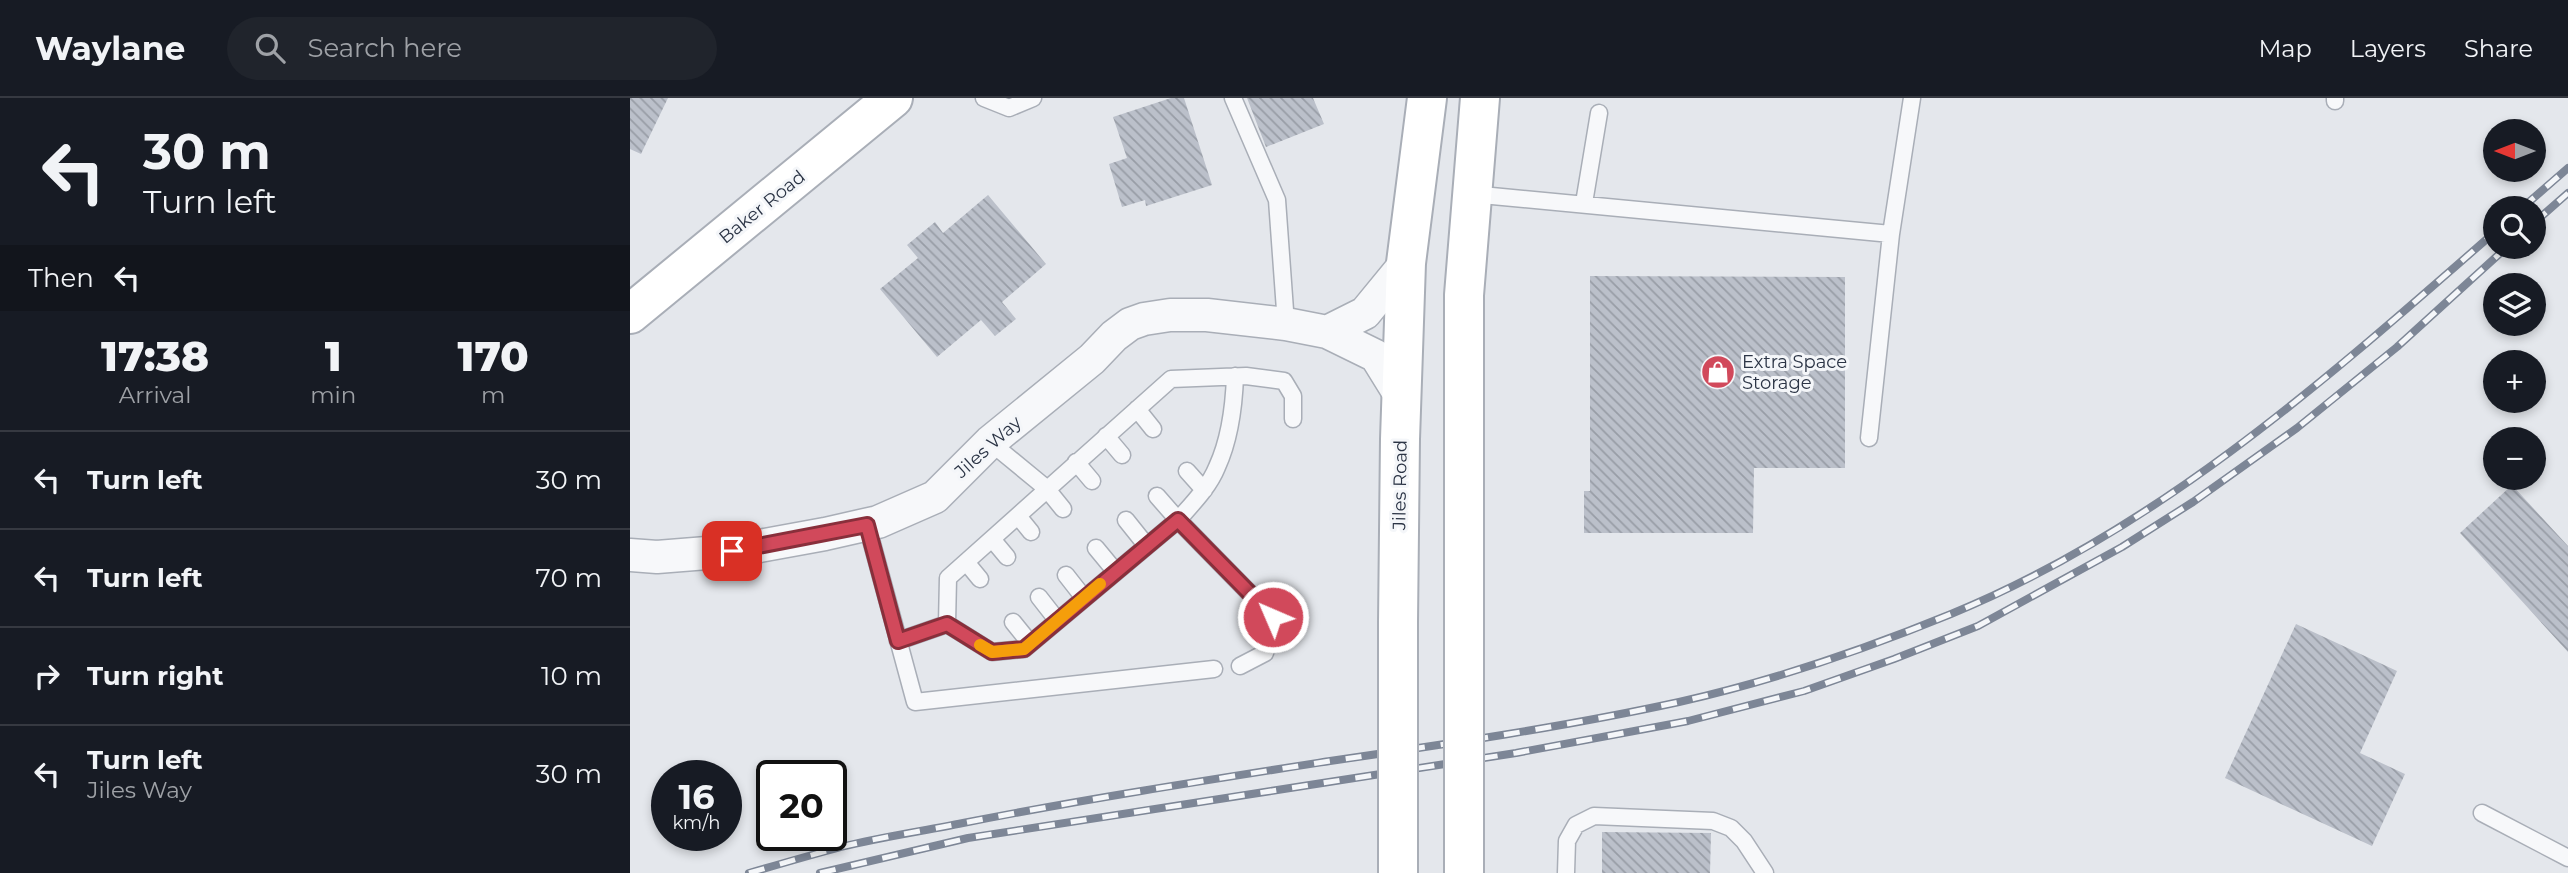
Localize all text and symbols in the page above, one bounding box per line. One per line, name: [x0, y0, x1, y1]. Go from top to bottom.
search box: [227, 17, 717, 80]
text: Waylane: [35, 28, 185, 68]
icon: search: [251, 29, 289, 67]
text: Search here: [307, 32, 462, 64]
text: Map: [2258, 34, 2312, 63]
text: Layers: [2350, 34, 2426, 63]
text: Share: [2464, 34, 2533, 63]
north arrow: [2483, 119, 2546, 182]
map controls: [2483, 119, 2546, 490]
text: 30 m: [143, 122, 271, 181]
icon: left: [28, 126, 119, 217]
street label: Baker Road: [714, 166, 810, 248]
text: Turn left: [143, 182, 277, 221]
button: search: [2483, 196, 2546, 259]
icon: left: [108, 259, 146, 297]
text: Then: [28, 262, 94, 294]
button: layers: [2483, 273, 2546, 336]
text: 17:38: [101, 330, 209, 382]
text: 1: [325, 330, 342, 382]
text: 170: [457, 330, 529, 382]
button: +: [2483, 350, 2546, 413]
place label: Extra Space Storage: [1742, 351, 1847, 394]
shop icon: Extra Space Storage: [1699, 353, 1737, 391]
text: Arrival: [119, 381, 191, 409]
text: min: [310, 381, 356, 409]
text: m: [481, 381, 505, 409]
street label: Jiles Way: [949, 411, 1026, 483]
button: −: [2483, 427, 2546, 490]
street label: Jiles Road: [1388, 440, 1412, 531]
icon: left: [28, 461, 66, 499]
text: Turn left: [87, 464, 203, 496]
text: 30 m: [536, 464, 602, 496]
pin: [702, 521, 762, 581]
icon: arrive: [713, 532, 751, 570]
icon: left: [28, 559, 66, 597]
text: Turn left: [87, 562, 203, 594]
text: 70 m: [536, 562, 602, 594]
position arrow: [1236, 580, 1310, 654]
icon: right: [28, 657, 66, 695]
text: Turn right: [87, 660, 223, 692]
text: 10 m: [541, 660, 602, 692]
text: Turn left: [87, 744, 203, 776]
icon: left: [28, 755, 66, 793]
text: 30 m: [536, 758, 602, 790]
speed limit sign: 20: [756, 760, 847, 851]
text: 16: [678, 775, 715, 818]
text: Jiles Way: [87, 776, 192, 804]
text: km/h: [672, 812, 721, 834]

